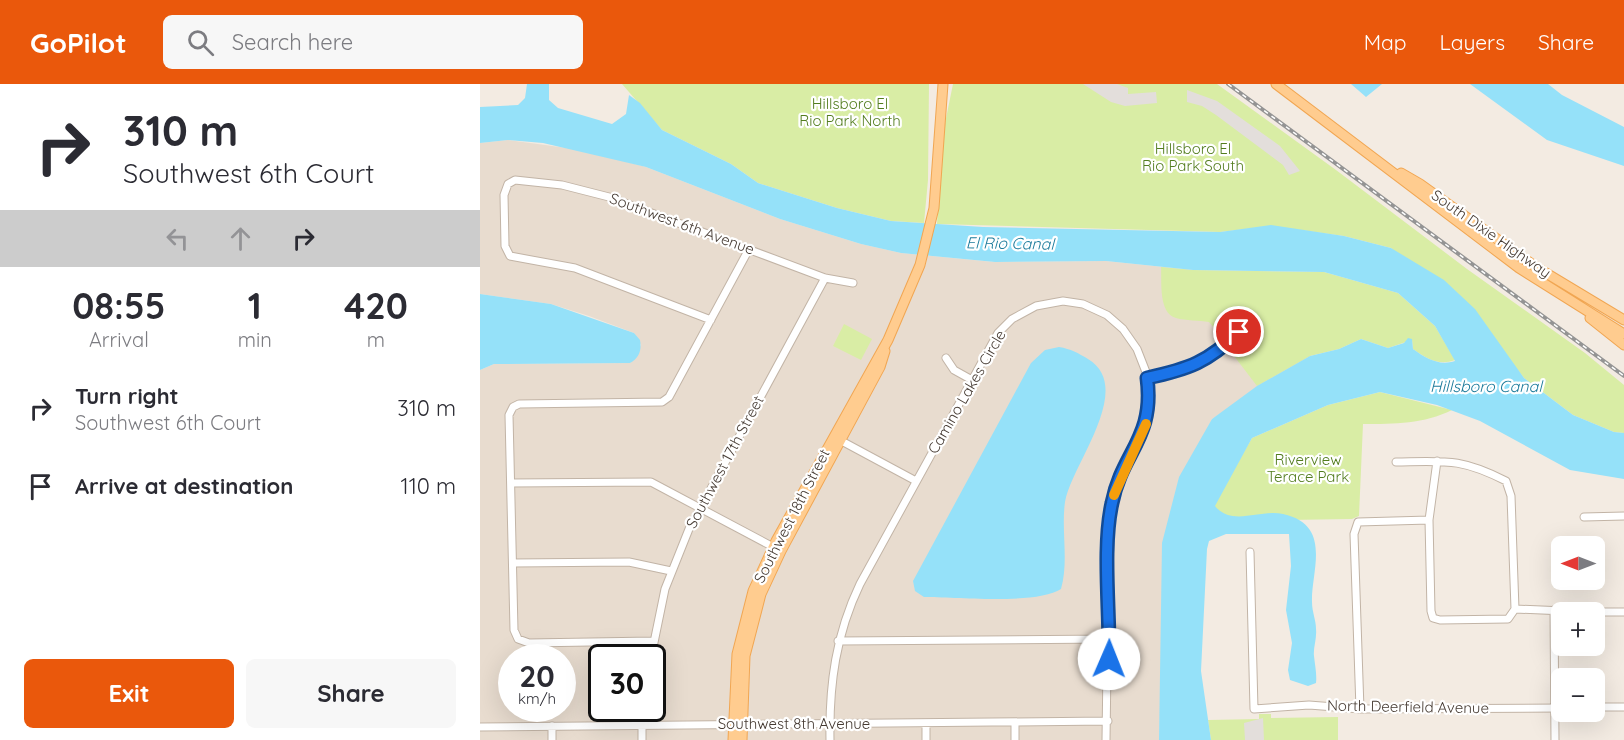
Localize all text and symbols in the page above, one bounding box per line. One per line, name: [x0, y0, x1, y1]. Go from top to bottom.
search box: [163, 15, 583, 69]
text: GoPilot: [30, 25, 127, 60]
icon: search: [184, 26, 217, 59]
text: Search here: [232, 28, 353, 56]
text: Map: [1364, 29, 1407, 55]
text: Layers: [1440, 29, 1505, 55]
text: Share: [1538, 29, 1594, 55]
park label: Hillsboro El Rio Park North: [799, 94, 901, 130]
text: 310 m: [123, 104, 238, 157]
icon: right: [24, 108, 102, 186]
park label: Hillsboro El Rio Park South: [1142, 139, 1244, 175]
text: Southwest 6th Court: [123, 156, 374, 190]
street label: South Dixie Highway: [1428, 185, 1555, 282]
street label: Southwest 6th Avenue: [607, 188, 757, 259]
icon: left: [161, 222, 194, 255]
icon: ahead: [224, 222, 257, 255]
icon: right: [287, 222, 320, 255]
water label: El Rio Canal: [966, 232, 1057, 254]
text: 08:55: [72, 283, 165, 328]
text: 1: [248, 283, 262, 328]
text: 420: [344, 283, 408, 328]
pin: [1213, 306, 1264, 357]
icon: arrive: [1222, 315, 1255, 348]
street label: Camino Lakes Circle: [923, 326, 1010, 457]
text: Arrival: [89, 327, 149, 352]
text: min: [238, 327, 272, 352]
text: m: [367, 327, 385, 352]
water label: Hillsboro Canal: [1430, 376, 1544, 396]
text: Turn right: [75, 382, 179, 410]
icon: right: [24, 392, 57, 425]
street label: Southwest 17th Street: [682, 392, 768, 531]
text: 310 m: [397, 394, 456, 422]
text: Southwest 6th Court: [75, 410, 261, 435]
street label: Southwest 18th Street: [750, 446, 834, 586]
park label: Riverview Terace Park: [1267, 450, 1349, 486]
icon: arrive: [24, 470, 57, 503]
text: Arrive at destination: [75, 472, 293, 500]
text: 110 m: [401, 472, 456, 500]
north arrow: [1551, 536, 1605, 590]
map controls: [1551, 536, 1605, 722]
button: +: [1551, 602, 1605, 656]
position arrow: [1077, 627, 1141, 691]
speed limit sign: 30: [588, 644, 666, 722]
text: 20: [519, 657, 555, 695]
button: Exit: [24, 659, 234, 728]
button: Share: [246, 659, 456, 728]
button: −: [1551, 668, 1605, 722]
text: km/h: [518, 689, 556, 708]
street label: North Deerfield Avenue: [1327, 696, 1489, 717]
street label: Southwest 8th Avenue: [718, 714, 870, 733]

